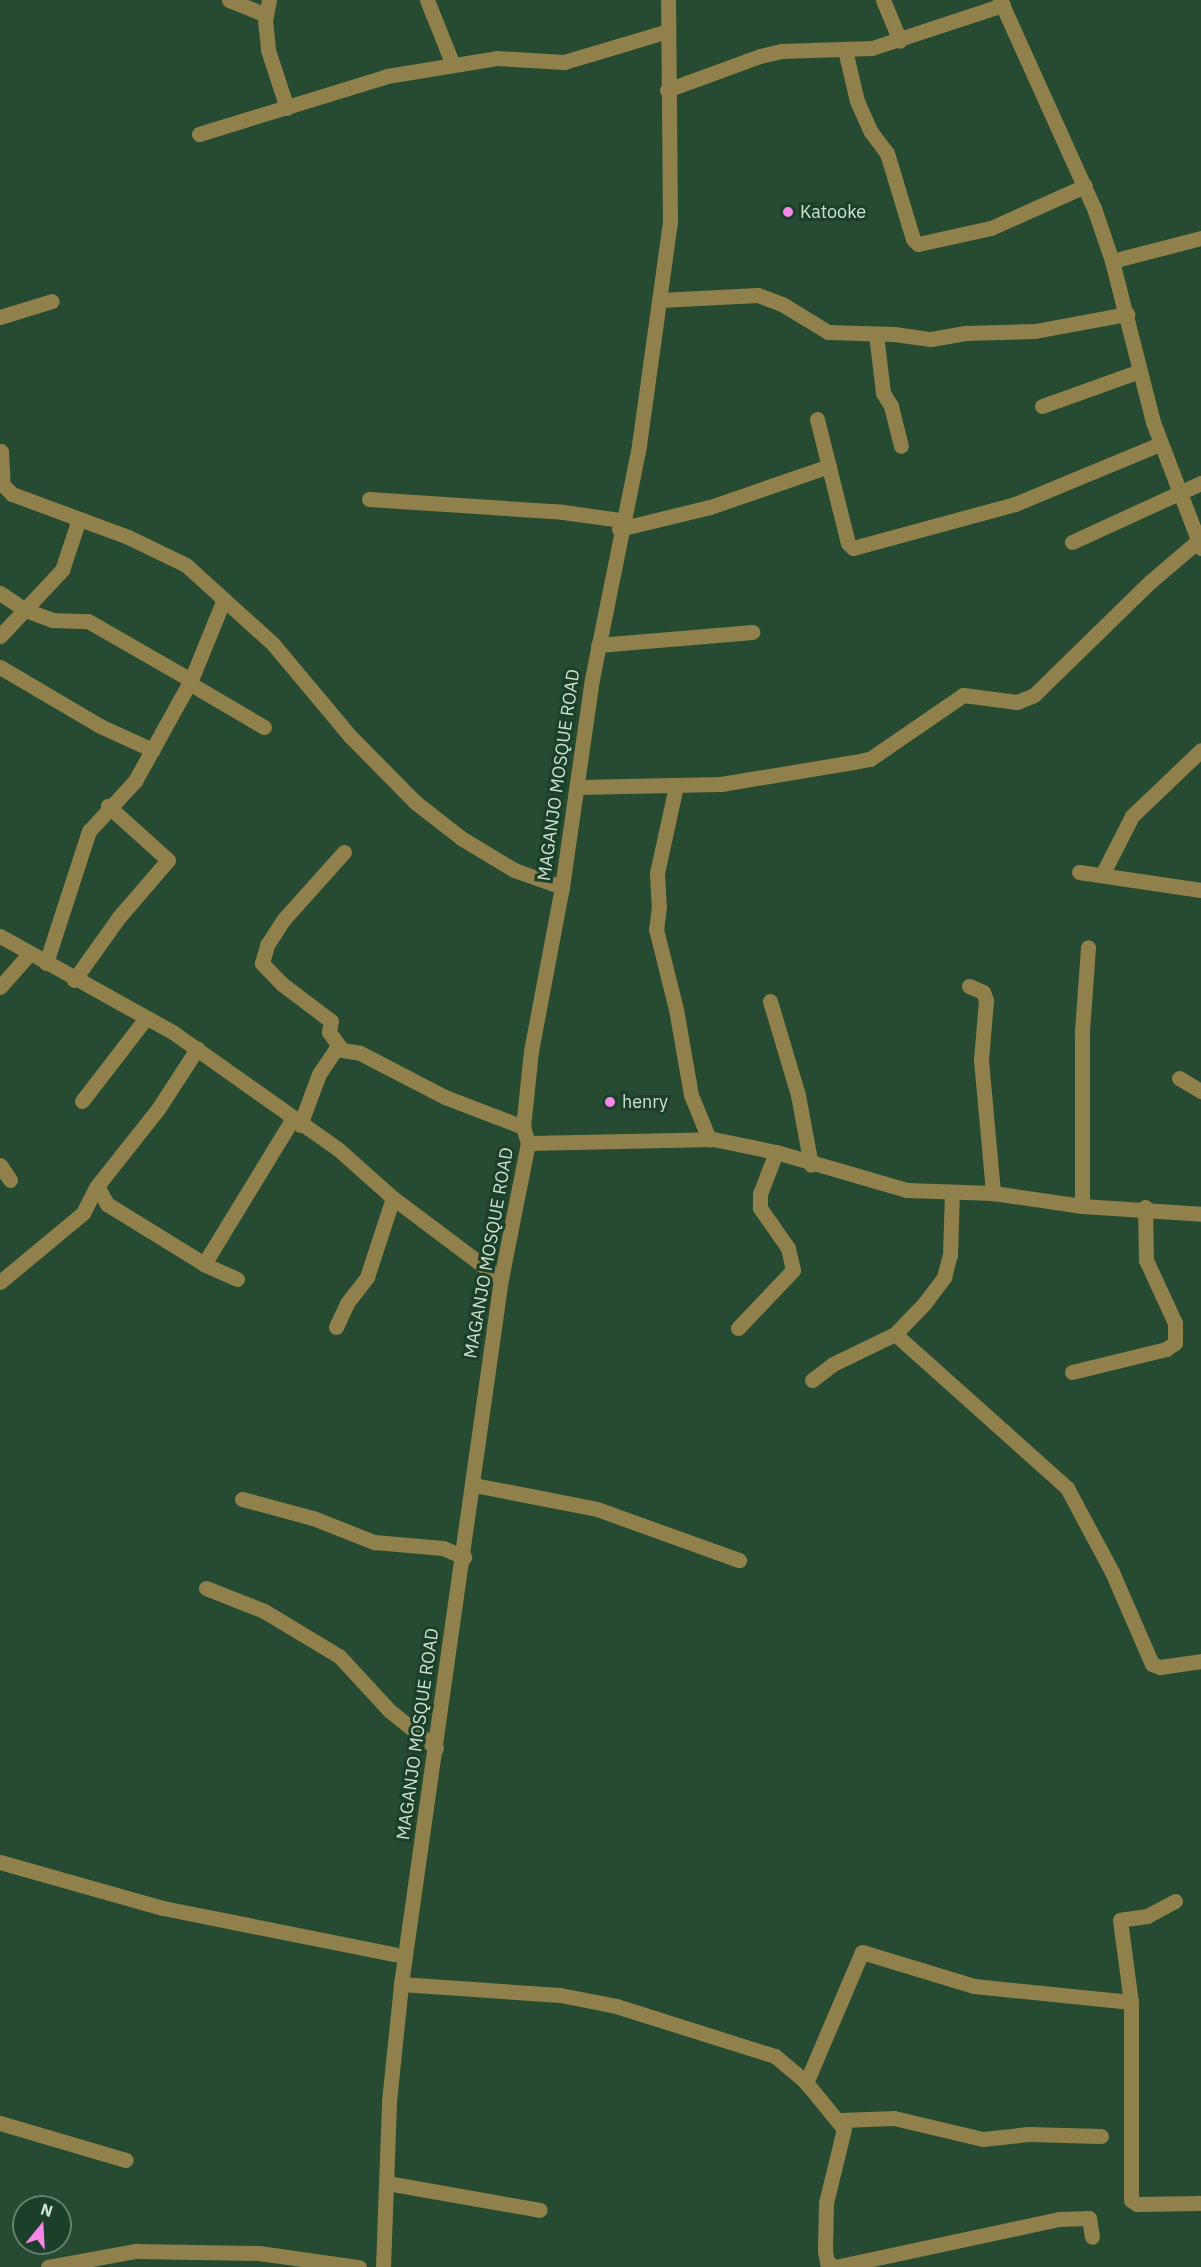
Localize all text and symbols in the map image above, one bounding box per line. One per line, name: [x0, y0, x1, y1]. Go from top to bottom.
place label: Katooke: [800, 201, 866, 223]
marker: Katooke: [781, 205, 795, 219]
street label: MAGANJO MOSQUE ROAD: [533, 668, 585, 882]
place label: henry: [622, 1091, 668, 1113]
marker: henry: [603, 1095, 617, 1109]
street label: MAGANJO MOSQUE ROAD: [460, 1146, 518, 1360]
street label: MAGANJO MOSQUE ROAD: [392, 1627, 444, 1841]
north arrow: [12, 2195, 72, 2255]
text: N: [38, 2198, 56, 2221]

